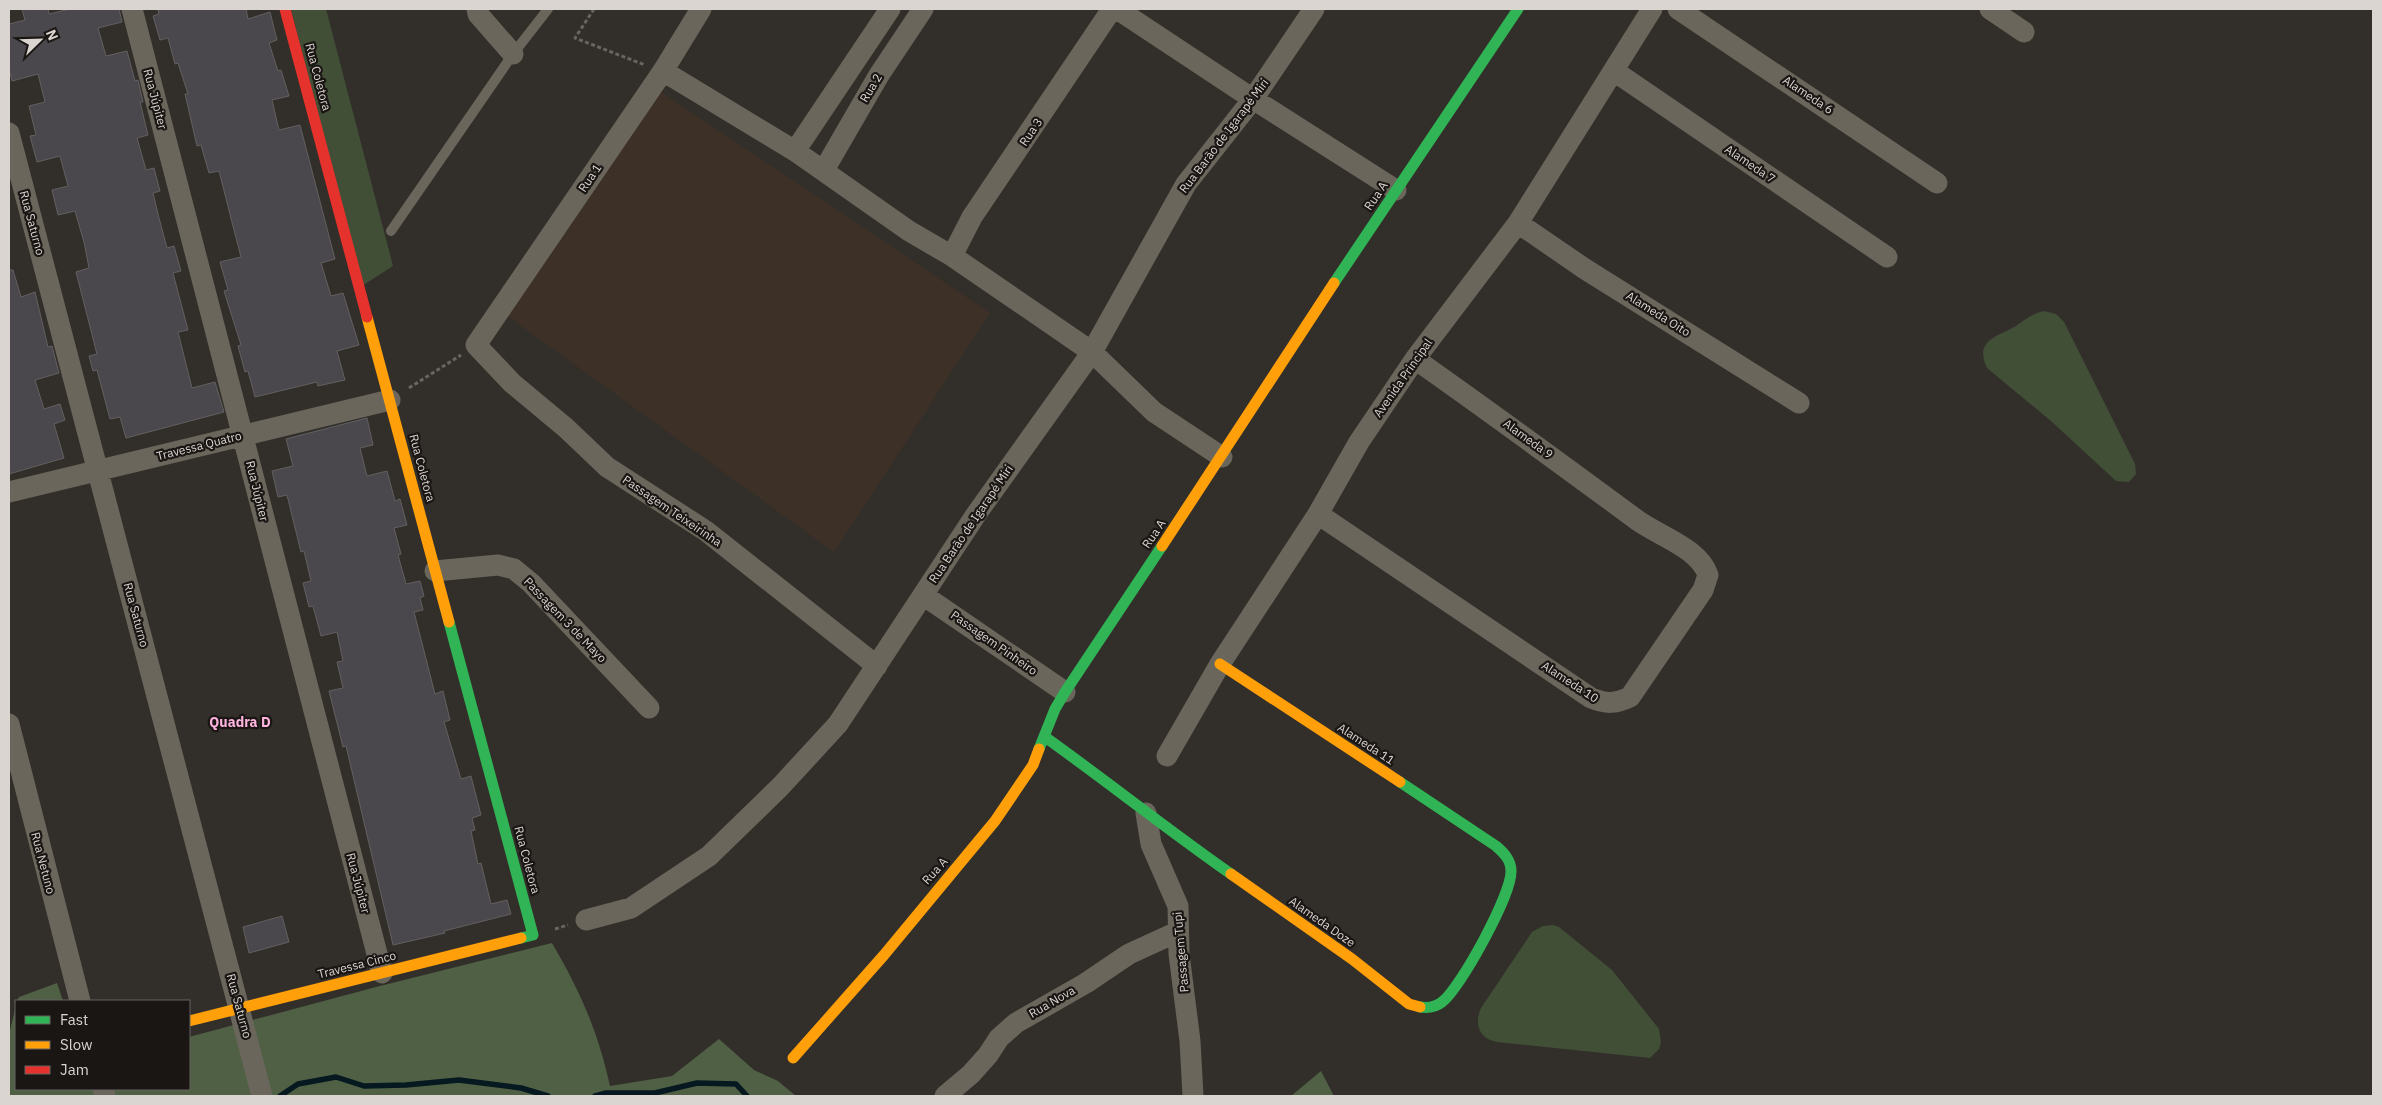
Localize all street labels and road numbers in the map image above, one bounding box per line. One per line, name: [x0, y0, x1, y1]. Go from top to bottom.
street label: Rua Coletora: [302, 41, 335, 113]
street label: Rua Júpiter: [140, 67, 171, 131]
street label: Rua 2: [856, 71, 885, 105]
street label: Alameda 6: [1780, 72, 1836, 117]
street label: Rua Barão de Igarapé Miri: [1176, 75, 1272, 196]
street label: Rua 3: [1016, 115, 1045, 149]
street label: Alameda 7: [1722, 141, 1778, 186]
street label: Rua 1: [575, 161, 604, 195]
street label: Rua A: [1361, 178, 1391, 213]
street label: Rua Saturno: [17, 189, 48, 257]
street label: Alameda Oito: [1623, 288, 1693, 339]
street label: Avenida Principal: [1370, 335, 1435, 420]
street label: Alameda 9: [1500, 416, 1556, 462]
street label: Travessa Quatro: [155, 428, 243, 463]
street label: Rua Coletora: [406, 432, 439, 504]
street label: Rua Júpiter: [243, 459, 272, 523]
street label: Rua Barão de Igarapé Miri: [925, 462, 1016, 586]
street label: Passagem Teixeirinha: [620, 472, 725, 550]
street label: Rua A: [1139, 516, 1169, 551]
street label: Passagem 3 de Mayo: [521, 574, 610, 666]
street label: Rua Saturno: [121, 581, 152, 649]
street label: Passagem Pinheiro: [948, 607, 1041, 678]
street label: Alameda 10: [1539, 658, 1602, 706]
street label: Alameda 11: [1335, 720, 1398, 768]
street label: Rua Coletora: [511, 824, 544, 896]
street label: Rua Netuno: [28, 830, 59, 896]
street label: Rua Júpiter: [343, 851, 374, 915]
street label: Rua A: [919, 854, 951, 887]
street label: Alameda Doze: [1286, 893, 1359, 950]
street label: Passagem Tupi: [1170, 911, 1191, 993]
street label: Travessa Cinco: [316, 947, 398, 981]
street label: Rua Saturno: [224, 972, 255, 1040]
street label: Rua Nova: [1026, 982, 1078, 1021]

